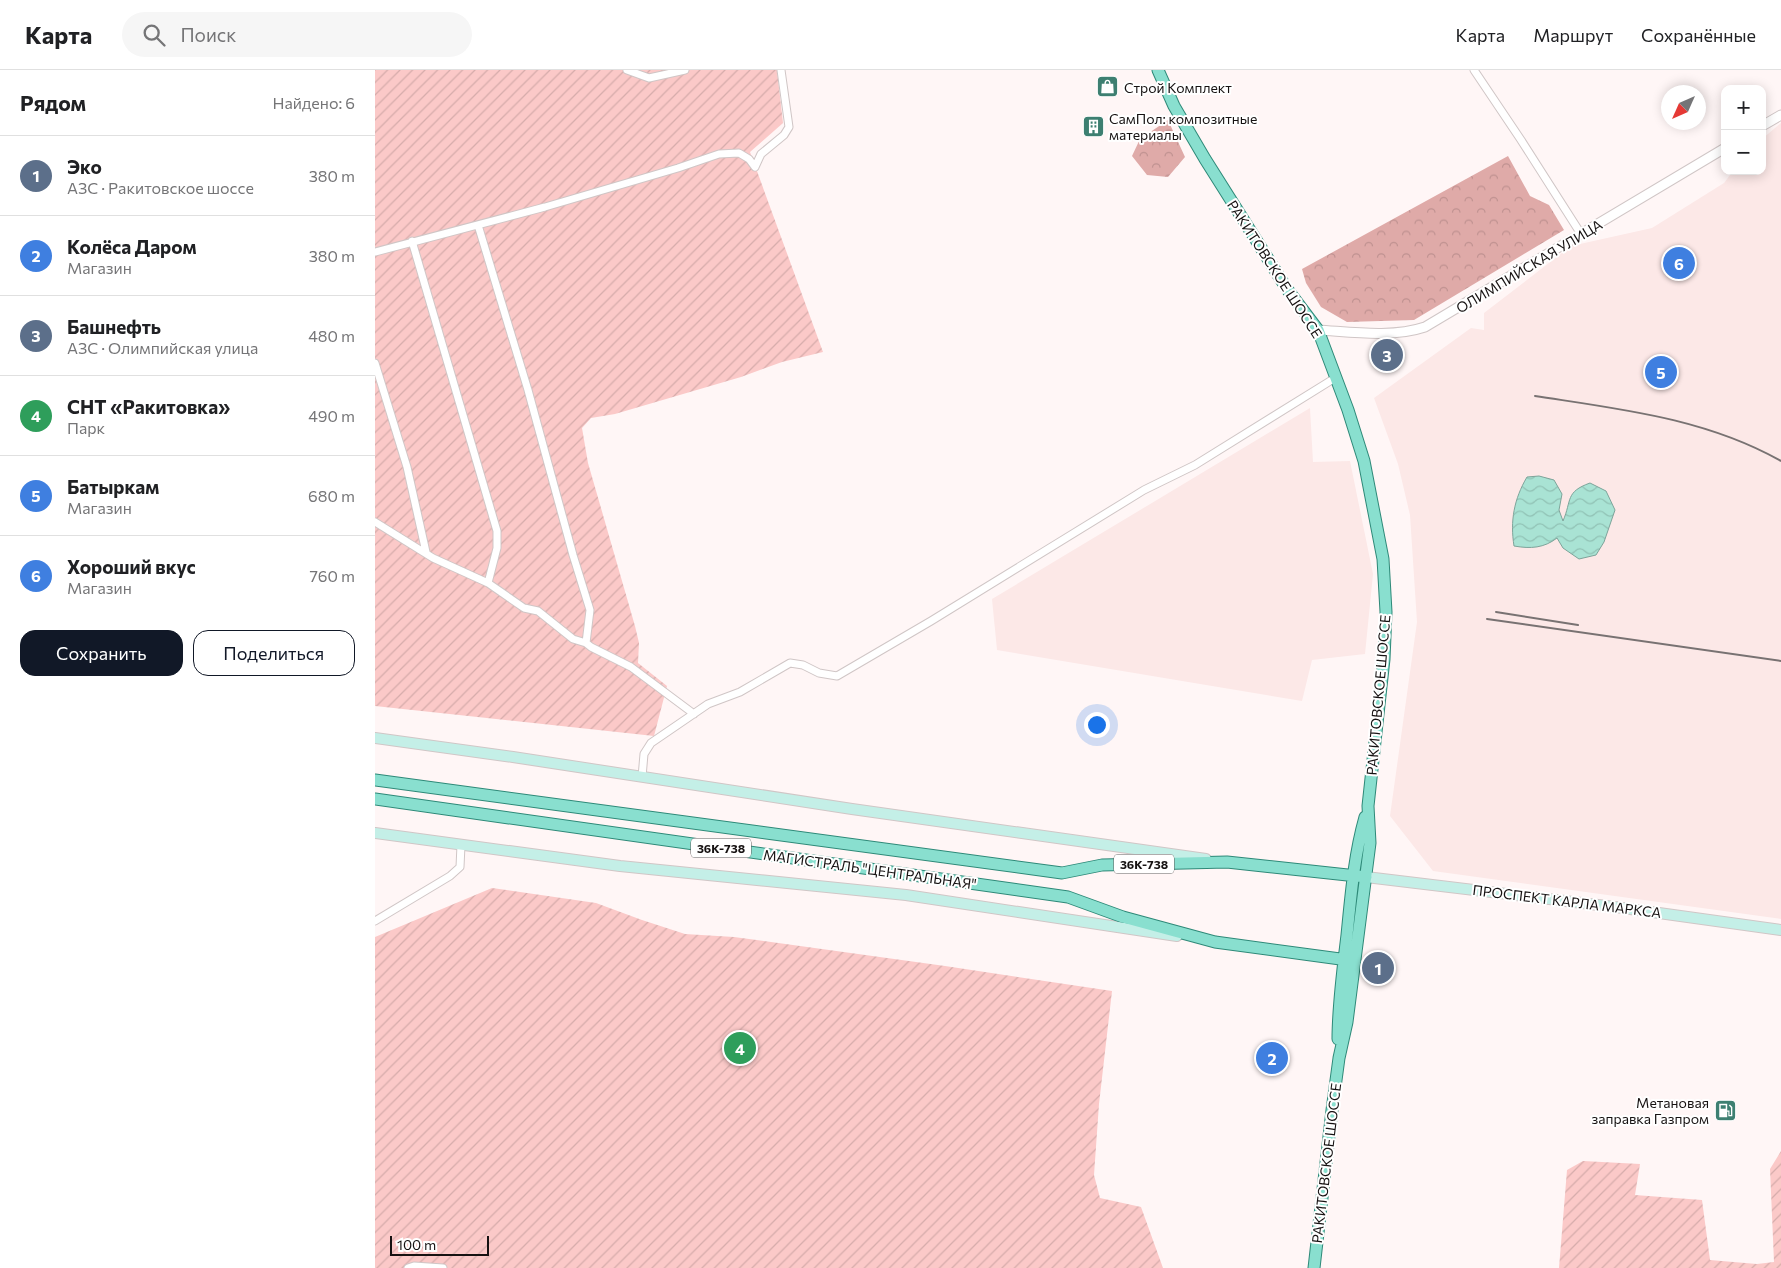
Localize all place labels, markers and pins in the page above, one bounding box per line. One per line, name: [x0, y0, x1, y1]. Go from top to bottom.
shop icon: Строй Комплект: [1096, 75, 1120, 99]
place label: Строй Комплект: [1124, 79, 1232, 96]
place label: СамПол: композитные материалы: [1109, 110, 1257, 143]
building icon: СамПол: композитные материалы: [1081, 114, 1105, 138]
pin: 6: [1663, 244, 1695, 282]
pin: 3: [1371, 336, 1403, 374]
pin: 5: [1645, 353, 1677, 391]
pin: 1: [1362, 949, 1394, 987]
pin: 4: [724, 1029, 756, 1067]
pin: 2: [1256, 1039, 1288, 1077]
place label: Метановая заправка Газпром: [1592, 1094, 1709, 1127]
fuel station icon: Метановая заправка Газпром: [1713, 1098, 1737, 1122]

